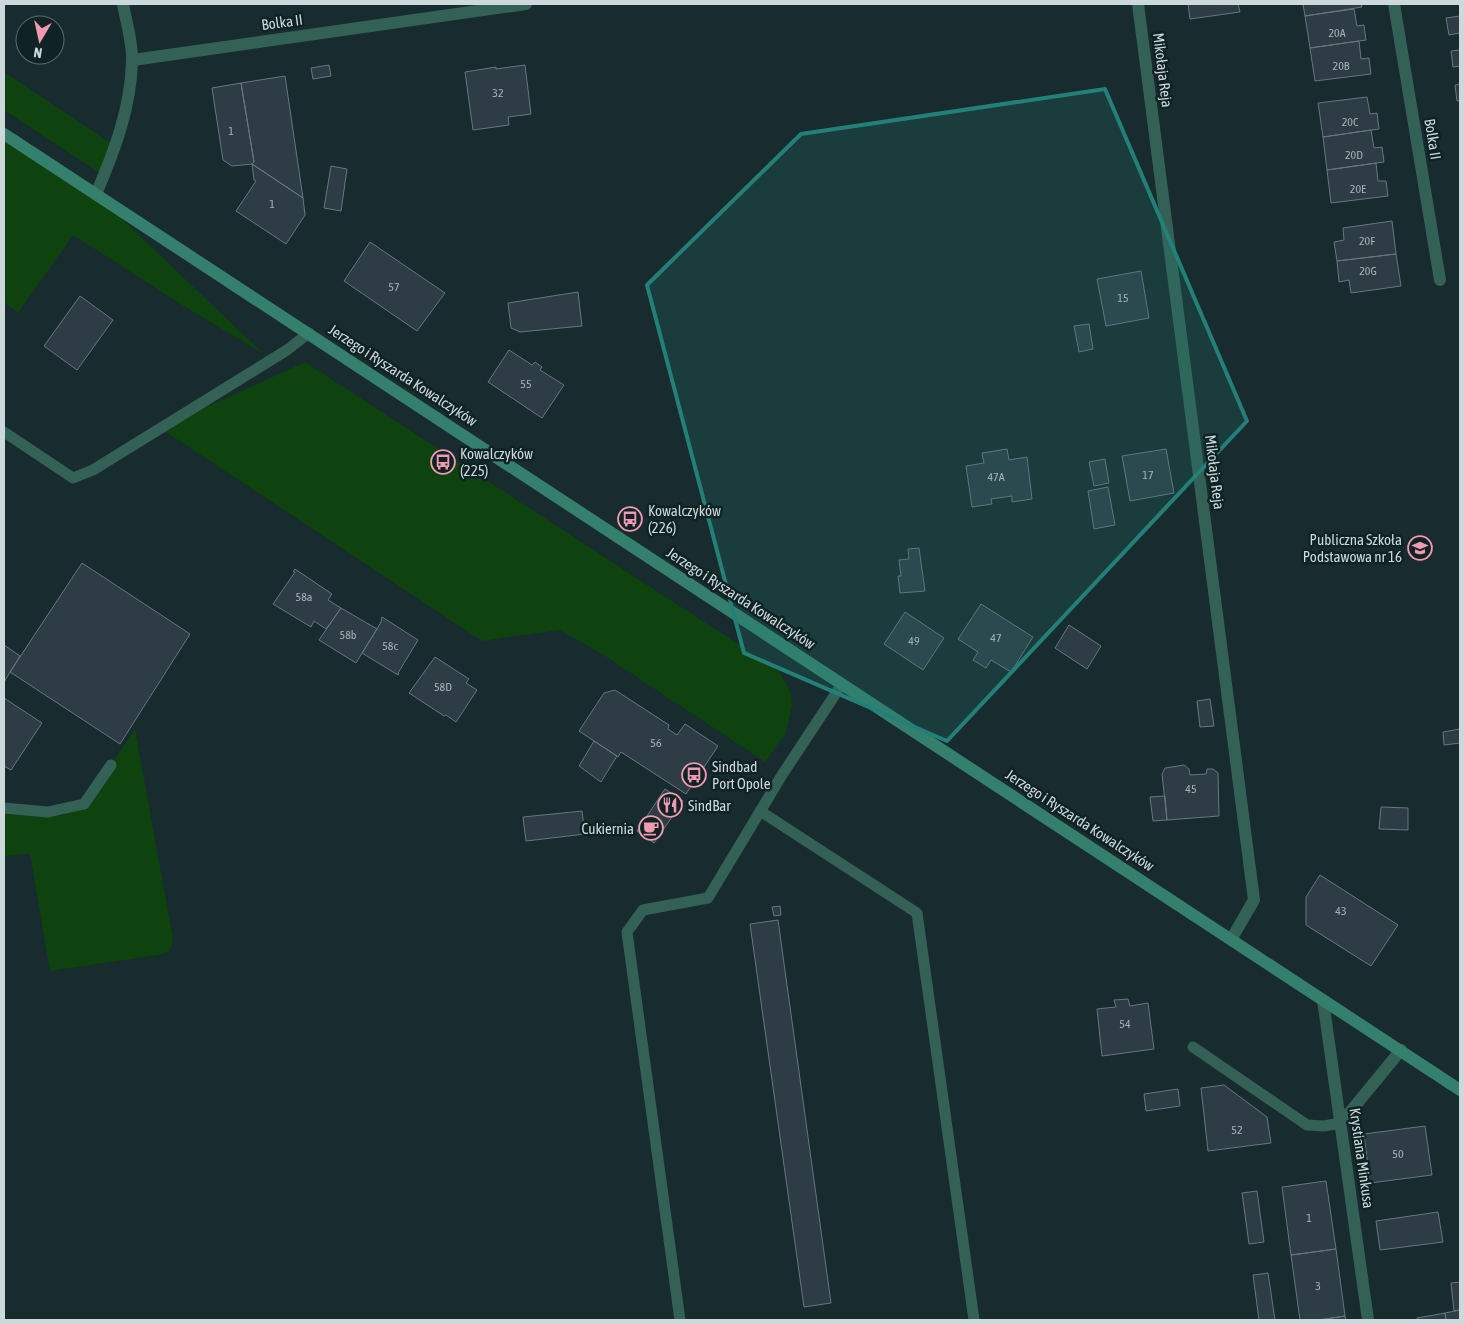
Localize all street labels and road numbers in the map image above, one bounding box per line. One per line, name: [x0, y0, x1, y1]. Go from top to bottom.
street label: Bolka II: [260, 11, 304, 33]
street label: Mikołaja Reja: [1150, 32, 1176, 108]
street label: Bolka II: [1421, 117, 1445, 161]
street label: Jerzego i Ryszarda Kowalczyków: [326, 321, 480, 429]
street label: Mikołaja Reja: [1202, 434, 1228, 510]
street label: Jerzego i Ryszarda Kowalczyków: [664, 544, 818, 652]
street label: Jerzego i Ryszarda Kowalczyków: [1003, 766, 1157, 874]
street label: Krystiana Minkusa: [1347, 1107, 1377, 1209]

